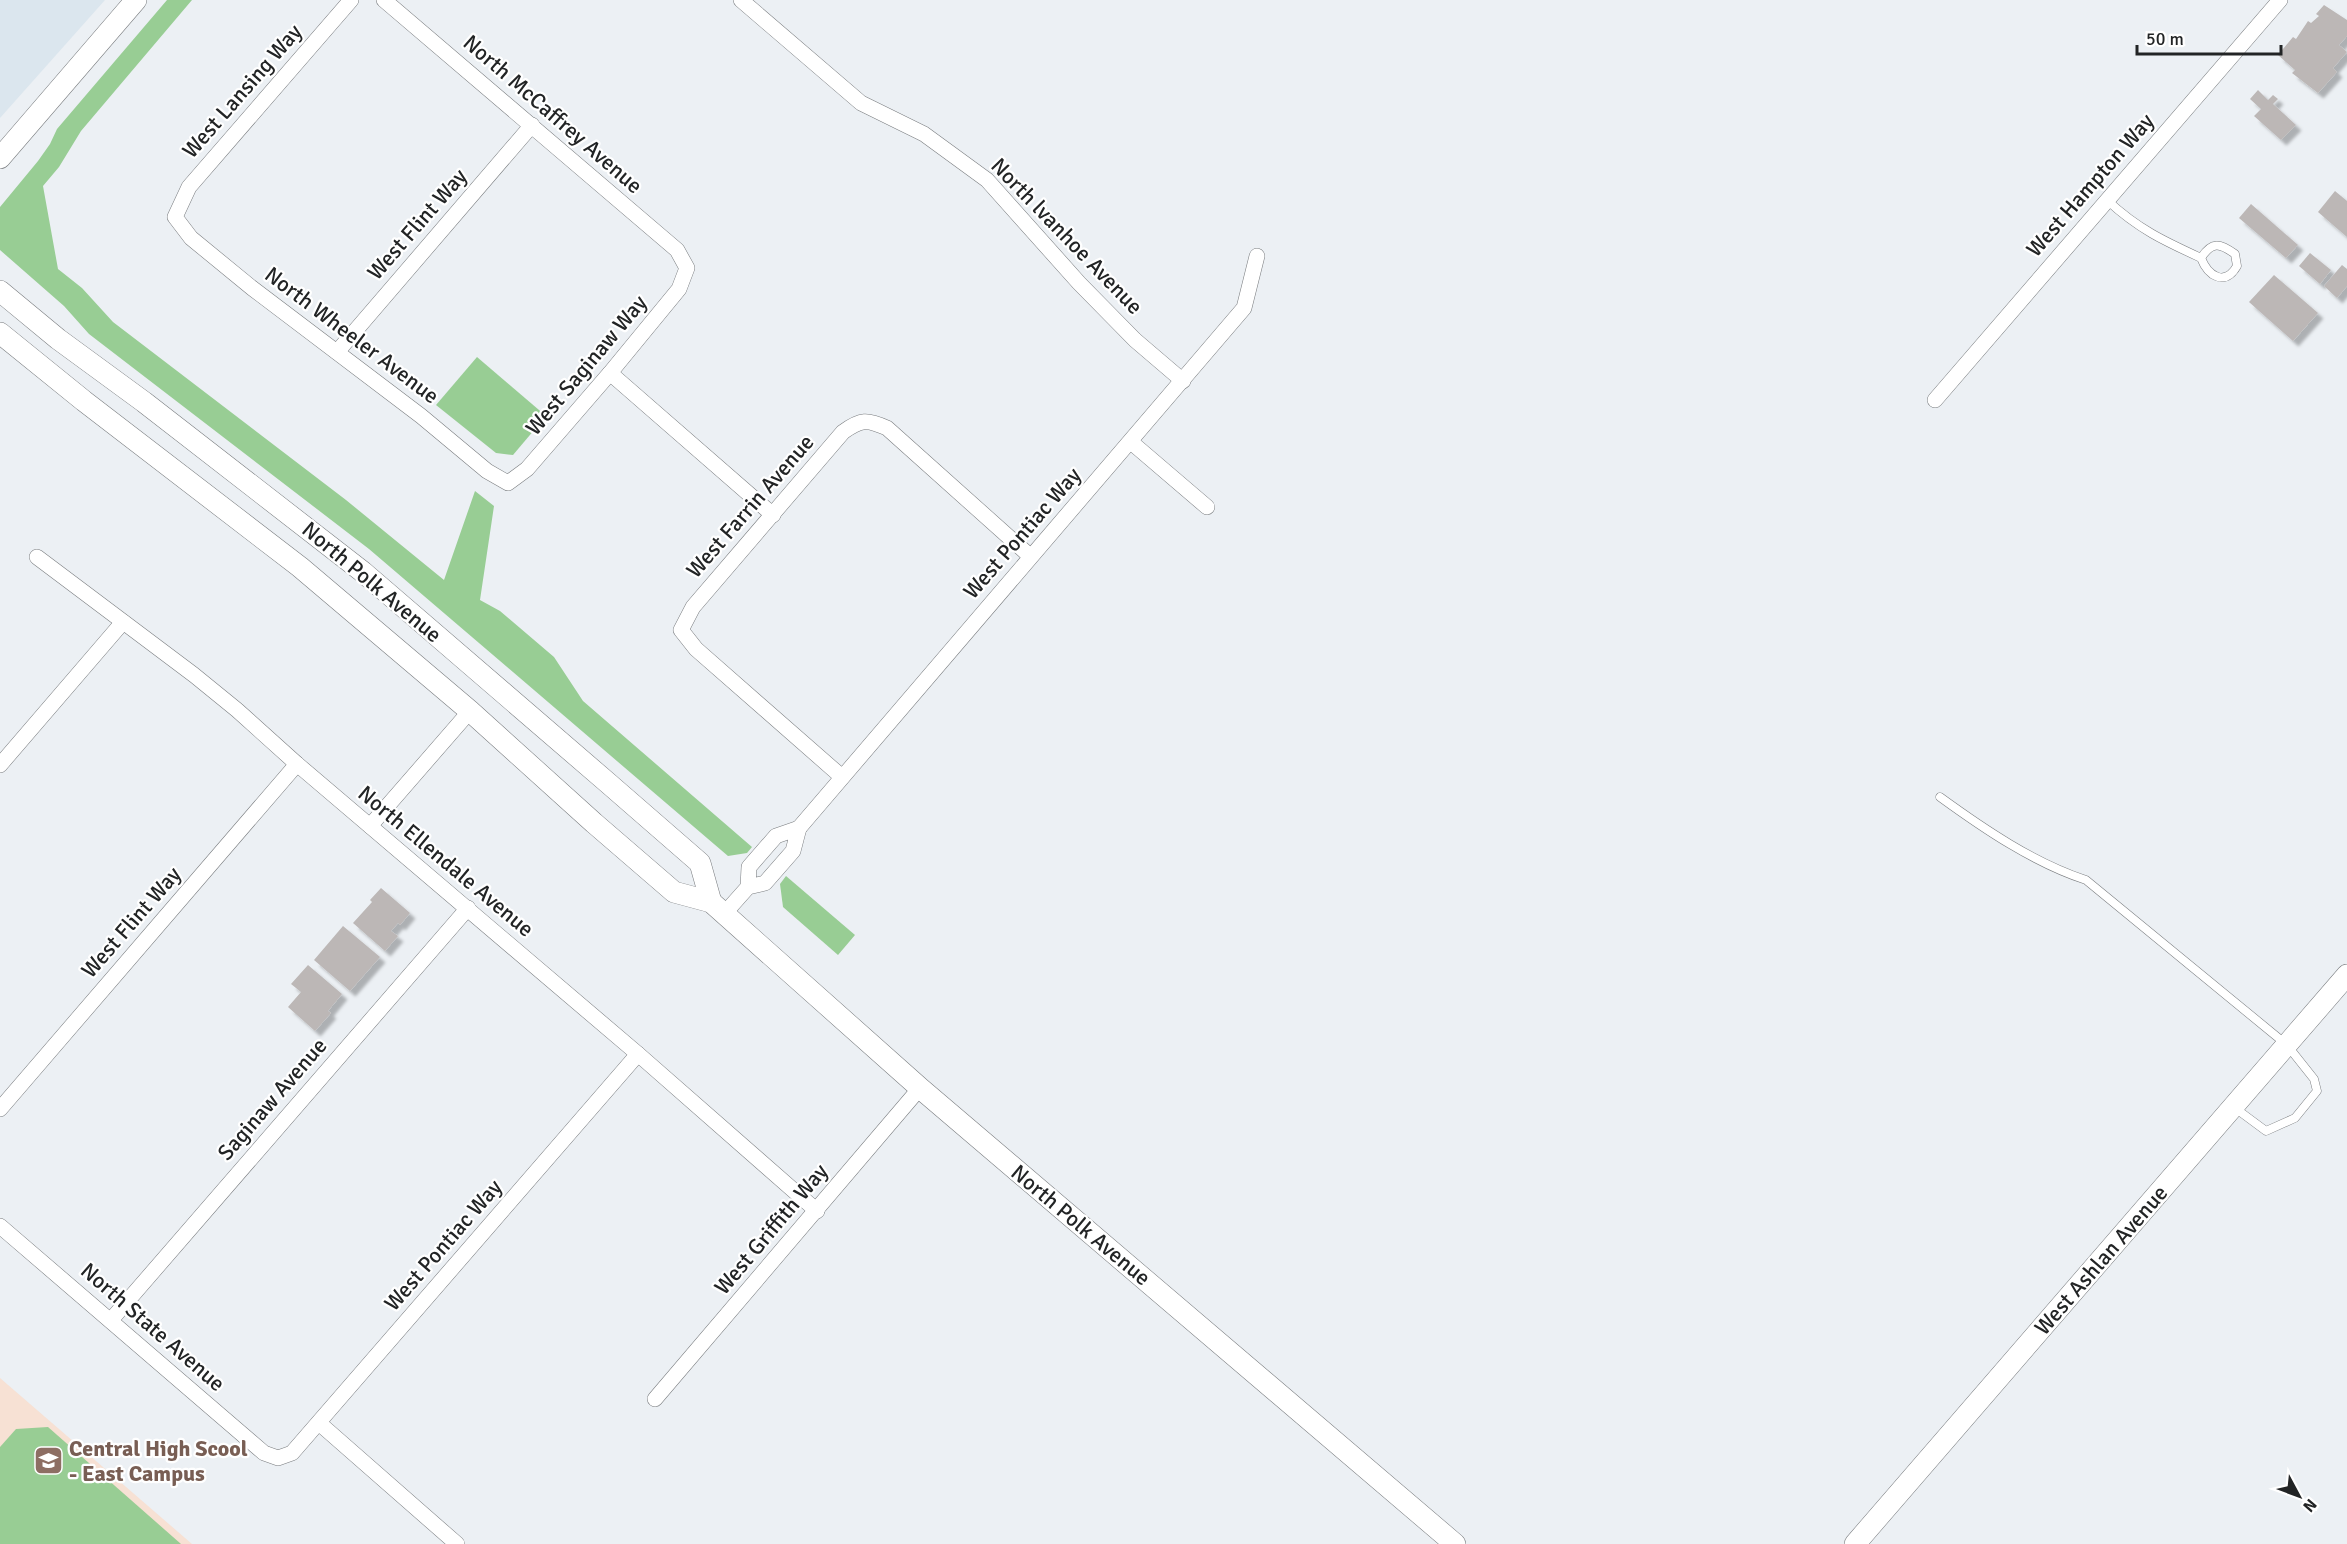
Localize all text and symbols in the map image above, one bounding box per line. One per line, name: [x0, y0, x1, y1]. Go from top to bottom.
street label: West Lansing Way: [177, 18, 308, 163]
scale bar: [2137, 18, 2281, 56]
text: 50 m: [2146, 28, 2184, 50]
street label: North McCaffrey Avenue: [458, 29, 648, 199]
street label: West Hampton Way: [2020, 107, 2160, 262]
street label: North lvanhoe Avenue: [985, 152, 1149, 320]
street label: West Flint Way: [361, 162, 473, 285]
street label: North Wheeler Avenue: [260, 261, 444, 409]
street label: West Saginaw Way: [520, 289, 653, 441]
street label: West Farrin Avenue: [680, 429, 820, 583]
street label: West Pontiac Way: [958, 461, 1087, 604]
street label: North Polk Avenue: [297, 516, 447, 648]
street label: North Ellendale Avenue: [353, 780, 539, 942]
street label: West Flint Way: [75, 860, 187, 983]
street label: Saginaw Avenue: [212, 1032, 332, 1166]
street label: West Griffith Way: [708, 1158, 834, 1300]
street label: North Polk Avenue: [1006, 1159, 1156, 1291]
street label: West Pontiac Way: [379, 1173, 508, 1316]
street label: West Ashlan Avenue: [2029, 1180, 2173, 1340]
street label: North State Avenue: [75, 1257, 231, 1397]
place label: Central High Scool - East Campus: [69, 1435, 248, 1487]
school or university icon: Central High Scool - East Campus: [32, 1445, 64, 1477]
north arrow: [2269, 1466, 2329, 1526]
text: N: [2298, 1494, 2321, 1516]

